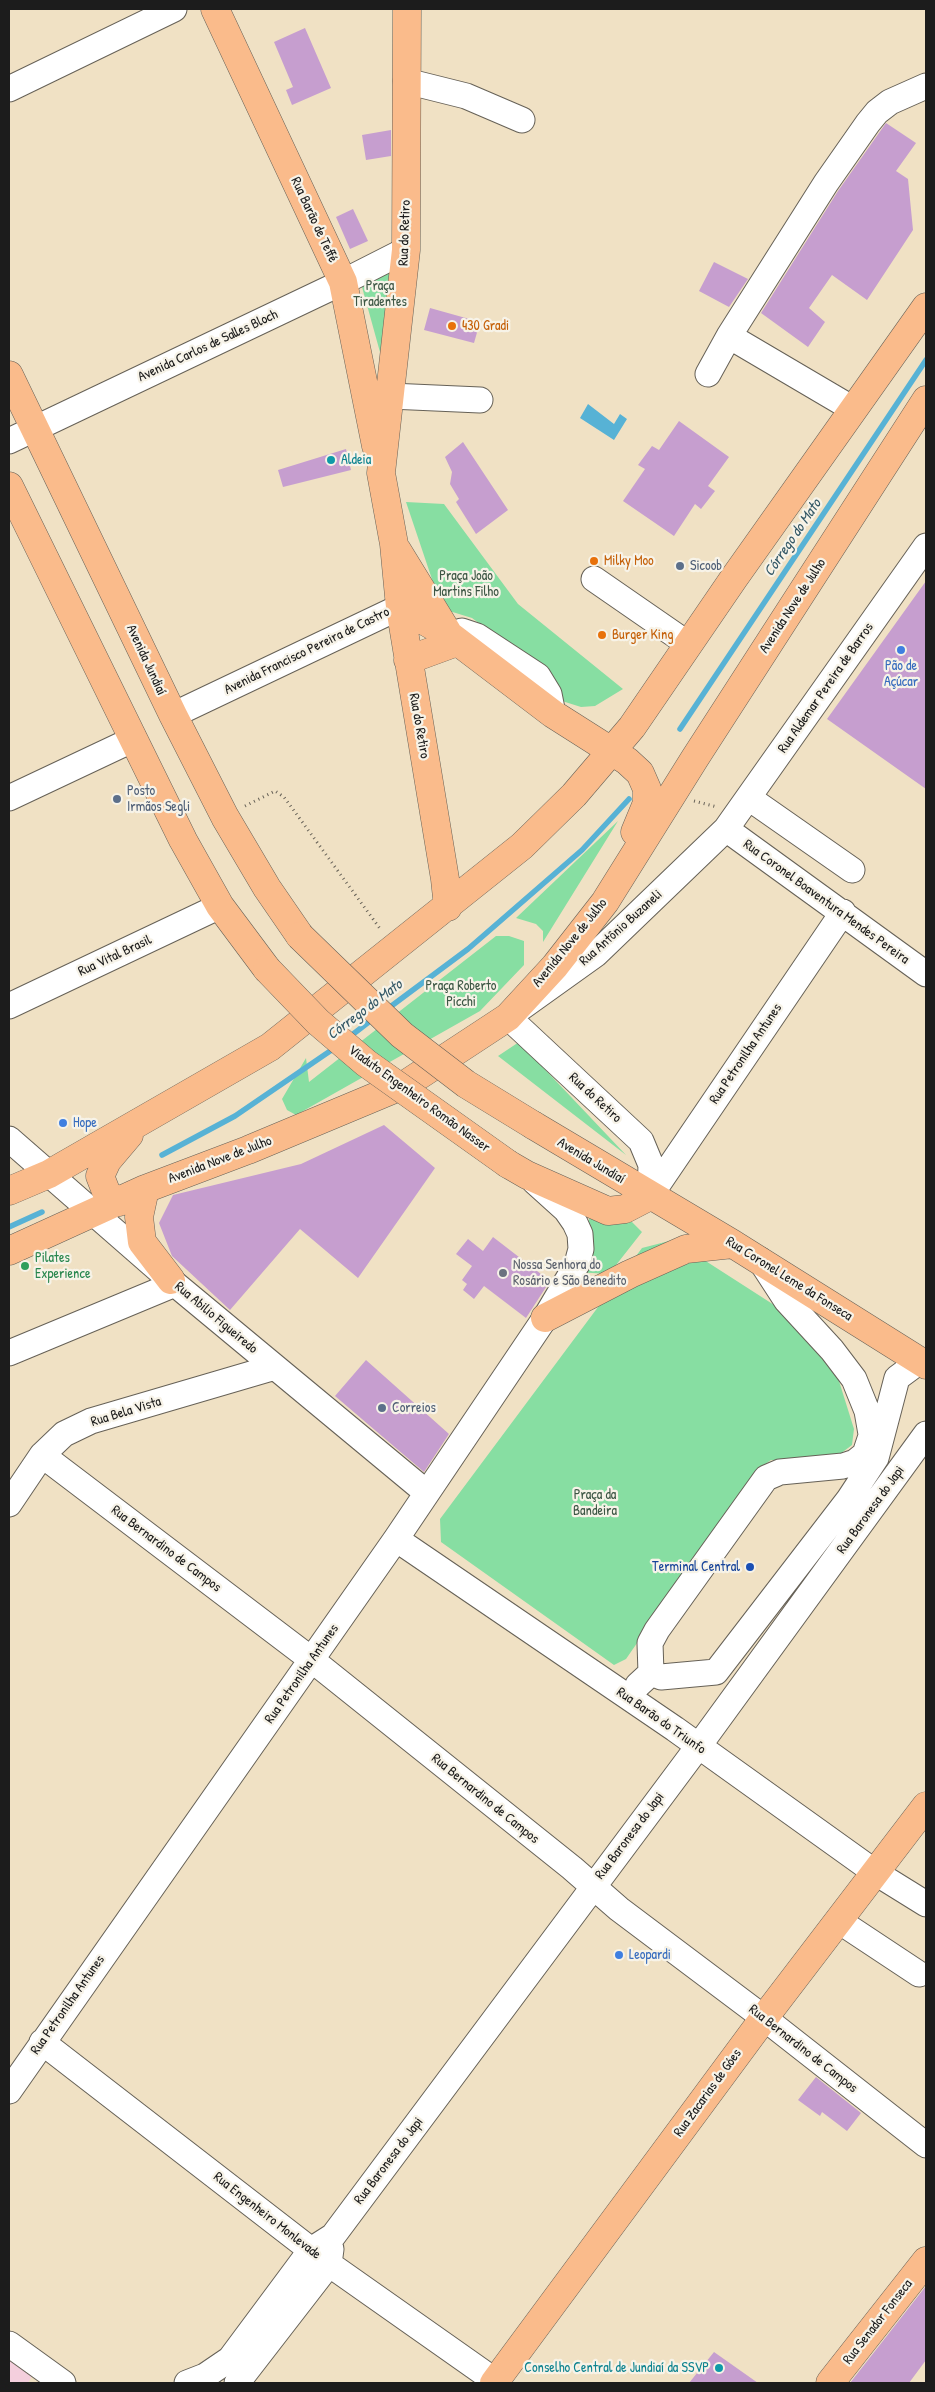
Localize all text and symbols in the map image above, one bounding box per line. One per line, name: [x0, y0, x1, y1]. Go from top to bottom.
street label: Rua Barão de Teffé: [287, 175, 341, 265]
street label: Rua do Retiro: [395, 200, 415, 266]
park label: Praça Tiradentes: [353, 278, 407, 310]
street label: Avenida Carlos de Salles Bloch: [135, 306, 281, 386]
place label: 430 Gradi: [462, 318, 509, 334]
marker: 430 Gradi: [446, 320, 458, 332]
place label: Aldeia: [341, 452, 371, 468]
marker: Aldeia: [325, 454, 337, 466]
water label: Córrego do Mato: [761, 496, 825, 580]
place label: Milky Moo: [604, 553, 654, 569]
marker: Milky Moo: [588, 555, 600, 567]
street label: Avenida Nove de Julho: [756, 556, 830, 656]
place label: Sicoob: [690, 558, 722, 574]
marker: Sicoob: [674, 560, 686, 572]
park label: Praça João Martins Filho: [433, 568, 499, 600]
street label: Avenida Francisco Pereira de Castro: [222, 604, 392, 698]
street label: Rua Aldemar Pereira de Barros: [775, 620, 877, 756]
street label: Avenida Jundiaí: [122, 622, 170, 698]
place label: Burger King: [612, 627, 674, 643]
marker: Burger King: [596, 629, 608, 641]
marker: Pão de Açúcar: [895, 644, 907, 656]
place label: Pão de Açúcar: [884, 658, 918, 690]
street label: Rua do Retiro: [405, 692, 433, 760]
place label: Posto Irmãos Segli: [127, 783, 190, 816]
marker: Posto Irmãos Segli: [111, 793, 123, 805]
street label: Rua Coronel Boaventura Mendes Pereira: [740, 836, 912, 968]
street label: Rua Antônio Buzaneli: [576, 886, 666, 970]
street label: Avenida Nove de Julho: [529, 895, 611, 991]
street label: Rua Vital Brasil: [76, 932, 154, 980]
water label: Córrego do Mato: [324, 976, 406, 1044]
park label: Praça Roberto Picchi: [426, 978, 496, 1010]
street label: Rua Petronilha Antunes: [706, 1001, 786, 1107]
street label: Viaduto Engenheiro Romão Nasser: [345, 1042, 493, 1156]
street label: Rua do Retiro: [565, 1069, 625, 1127]
place label: Hope: [73, 1115, 97, 1131]
marker: Hope: [57, 1117, 69, 1129]
street label: Avenida Nove de Julho: [166, 1133, 274, 1187]
street label: Avenida Jundiaí: [554, 1134, 628, 1188]
street label: Rua Coronel Leme da Fonseca: [723, 1233, 855, 1325]
place label: Pilates Experience: [35, 1250, 90, 1282]
place label: Nossa Senhora do Rosário e São Benedito: [513, 1257, 626, 1290]
marker: Pilates Experience: [19, 1260, 31, 1272]
marker: Nossa Senhora do Rosário e São Benedito: [497, 1267, 509, 1279]
street label: Rua Abilio Figueiredo: [171, 1278, 261, 1358]
street label: Rua Bela Vista: [89, 1393, 163, 1431]
place label: Correios: [392, 1400, 436, 1416]
marker: Correios: [376, 1402, 388, 1414]
street label: Rua Baronesa do Japi: [834, 1463, 908, 1557]
park label: Praça da Bandeira: [573, 1487, 617, 1520]
street label: Rua Bernardino de Campos: [108, 1502, 224, 1596]
place label: Terminal Central: [652, 1559, 740, 1575]
marker: Terminal Central: [744, 1561, 756, 1573]
street label: Rua Petronilha Antunes: [261, 1621, 343, 1727]
street label: Rua Barão do Triunfo: [613, 1684, 709, 1758]
street label: Rua Bernardino de Campos: [428, 1750, 542, 1848]
street label: Rua Baronesa do Japi: [592, 1789, 668, 1883]
place label: Leopardi: [629, 1947, 671, 1963]
marker: Leopardi: [613, 1949, 625, 1961]
street label: Rua Petronilha Antunes: [27, 1952, 109, 2058]
street label: Rua Bernardino de Campos: [745, 2001, 861, 2097]
street label: Rua Zacarias de Góes: [671, 2046, 745, 2140]
street label: Rua Baronesa do Japi: [351, 2114, 427, 2208]
street label: Rua Engenheiro Monlevade: [210, 2169, 324, 2263]
street label: Rua Senador Fonseca: [840, 2276, 916, 2368]
place label: Conselho Central de Jundiaí da SSVP: [524, 2360, 709, 2376]
marker: Conselho Central de Jundiaí da SSVP: [713, 2362, 725, 2374]

